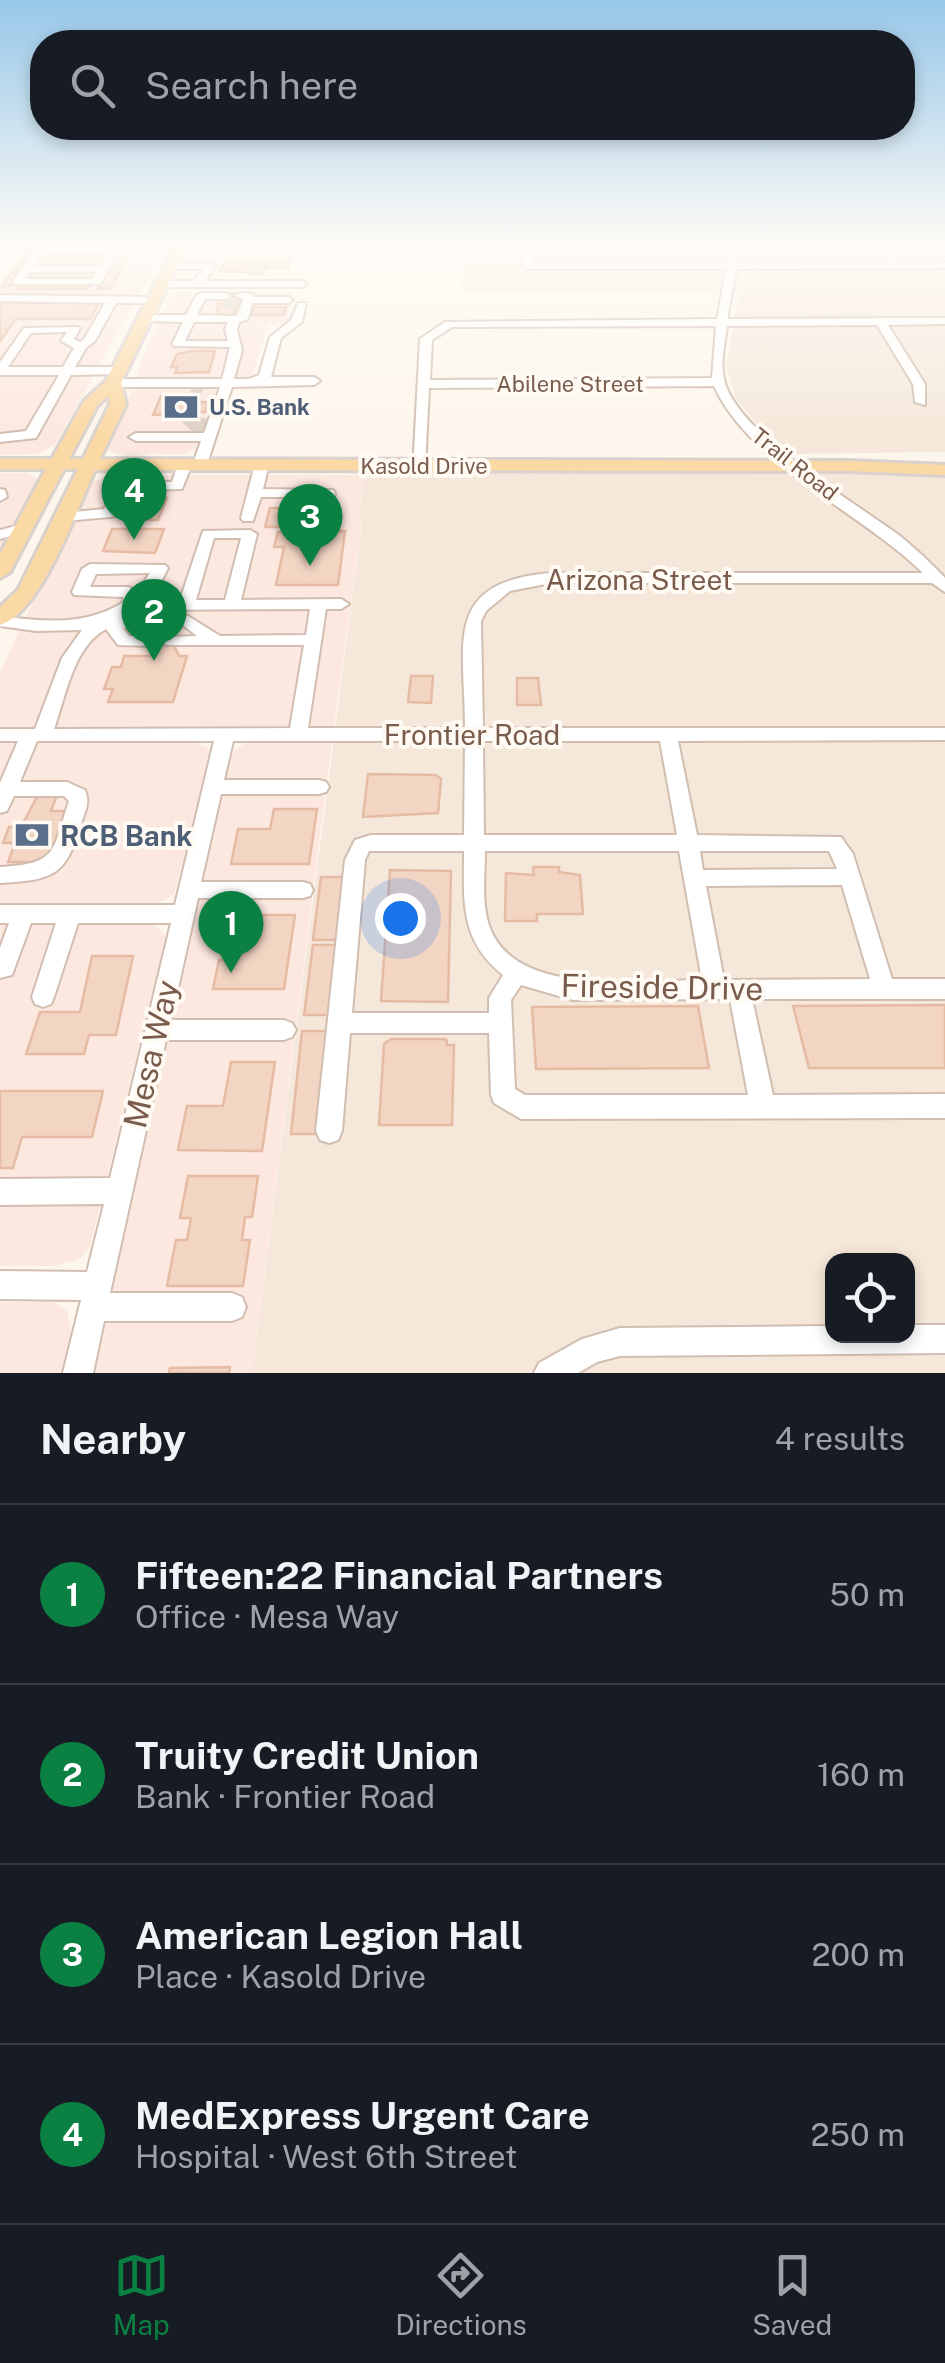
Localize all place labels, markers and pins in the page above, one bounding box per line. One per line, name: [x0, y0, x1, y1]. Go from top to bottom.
bank icon: U.S. Bank: [162, 388, 200, 426]
place label: U.S. Bank: [209, 394, 310, 420]
pin: 4: [102, 458, 166, 540]
pin: 3: [278, 484, 342, 566]
pin: 2: [122, 578, 186, 661]
bank icon: RCB Bank: [13, 816, 51, 854]
place label: RCB Bank: [60, 819, 193, 852]
pin: 1: [198, 890, 264, 973]

